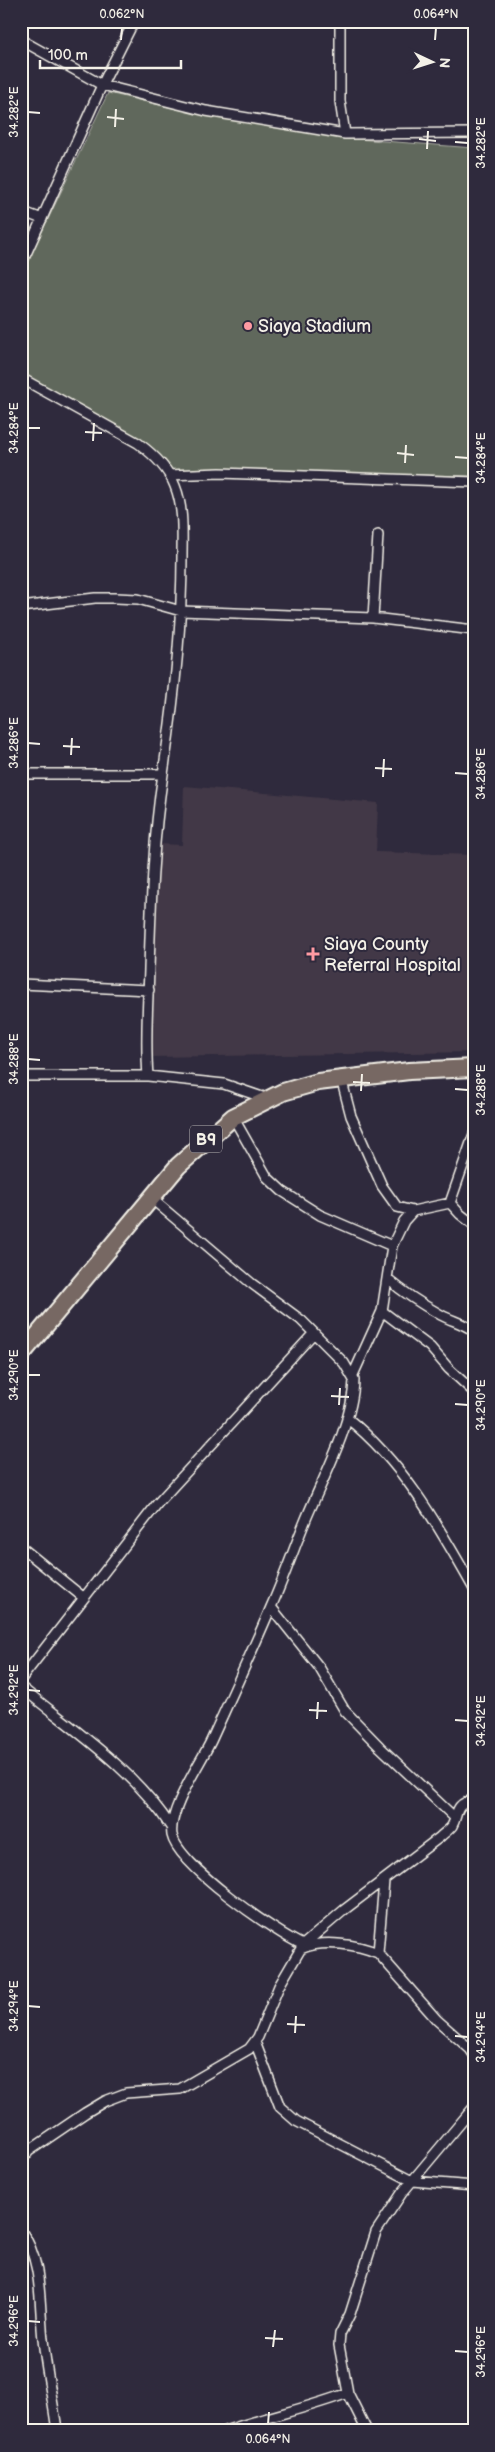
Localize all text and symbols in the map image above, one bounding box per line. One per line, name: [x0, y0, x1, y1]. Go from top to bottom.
text: 0.062°N: [99, 7, 145, 22]
text: 0.064°N: [413, 7, 459, 22]
scale bar: [40, 38, 181, 70]
north arrow: [408, 38, 458, 88]
text: 100 m: [48, 46, 88, 65]
text: N: [436, 57, 453, 69]
text: 34.282°E: [7, 86, 22, 138]
text: 34.282°E: [474, 117, 489, 169]
place label: Siaya Stadium: [258, 316, 371, 337]
marker: Siaya Stadium: [242, 320, 254, 332]
text: 34.284°E: [7, 402, 22, 454]
text: 34.284°E: [474, 432, 489, 484]
text: 34.286°E: [7, 717, 22, 769]
text: 34.286°E: [474, 748, 489, 800]
place label: Siaya County Referral Hospital: [324, 934, 461, 976]
marker: Siaya County Referral Hospital: [306, 947, 320, 961]
text: 34.288°E: [7, 1033, 22, 1085]
text: 34.288°E: [474, 1064, 489, 1116]
road number: B9: [190, 1126, 222, 1152]
text: 34.290°E: [7, 1349, 22, 1401]
text: 34.290°E: [474, 1379, 489, 1431]
text: 34.292°E: [7, 1664, 22, 1716]
text: 34.292°E: [474, 1695, 489, 1747]
text: 34.294°E: [7, 1980, 22, 2032]
text: 34.294°E: [474, 2011, 489, 2063]
text: 34.296°E: [7, 2295, 22, 2347]
text: 34.296°E: [474, 2326, 489, 2378]
text: 0.064°N: [245, 2432, 291, 2447]

